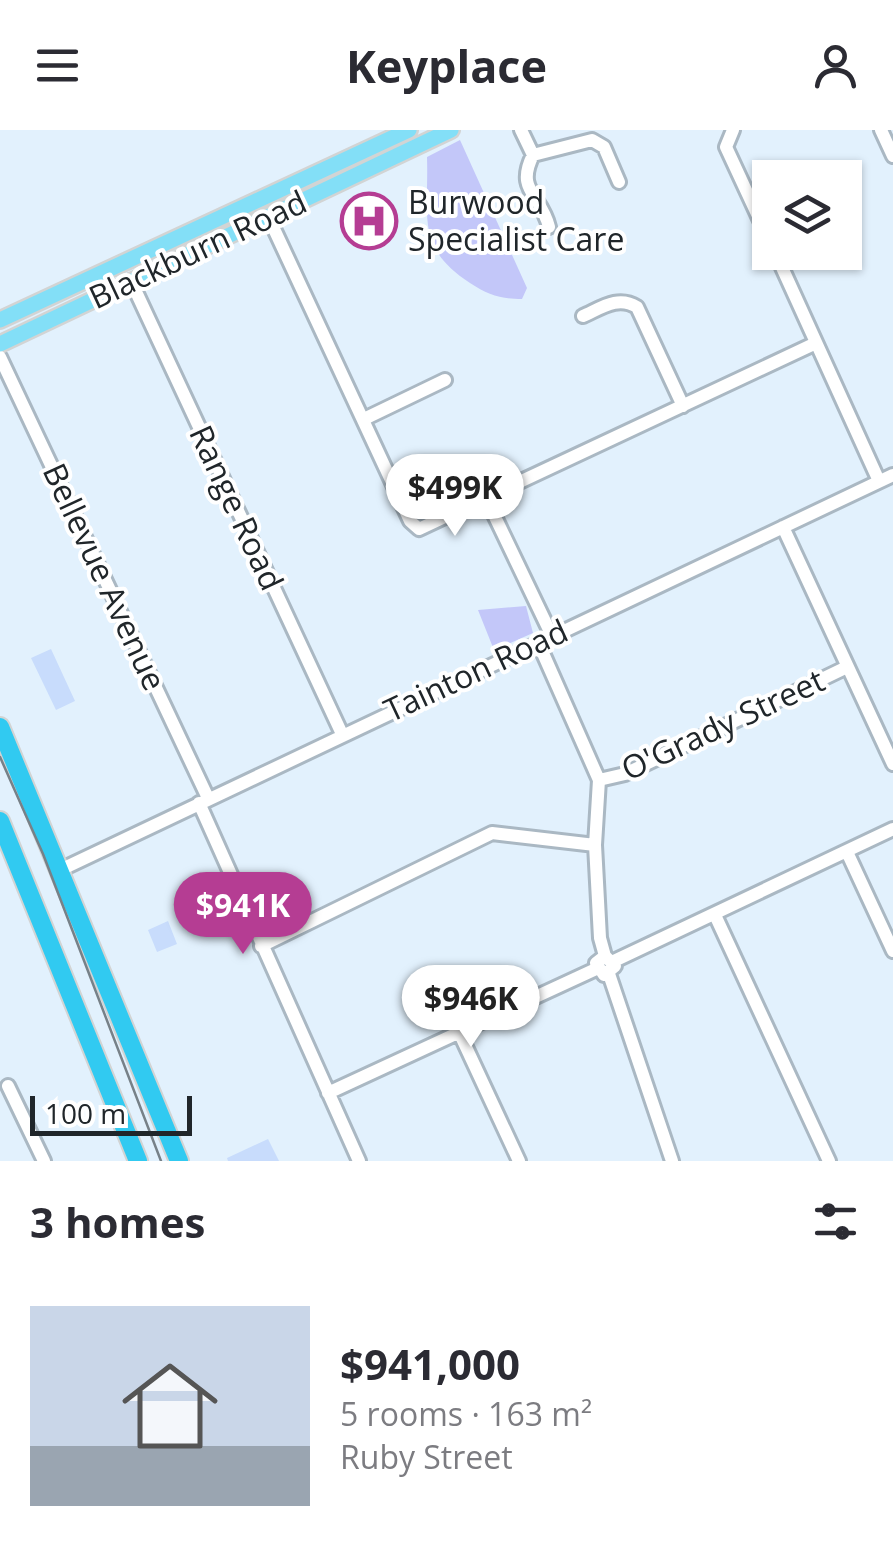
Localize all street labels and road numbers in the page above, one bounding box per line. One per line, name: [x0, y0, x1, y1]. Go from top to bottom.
street label: Blackburn Road: [82, 179, 313, 318]
street label: Range Road: [180, 418, 294, 597]
street label: Bellevue Avenue: [34, 456, 177, 697]
street label: Tainton Road: [377, 608, 574, 731]
street label: O'Grady Street: [614, 658, 831, 789]

